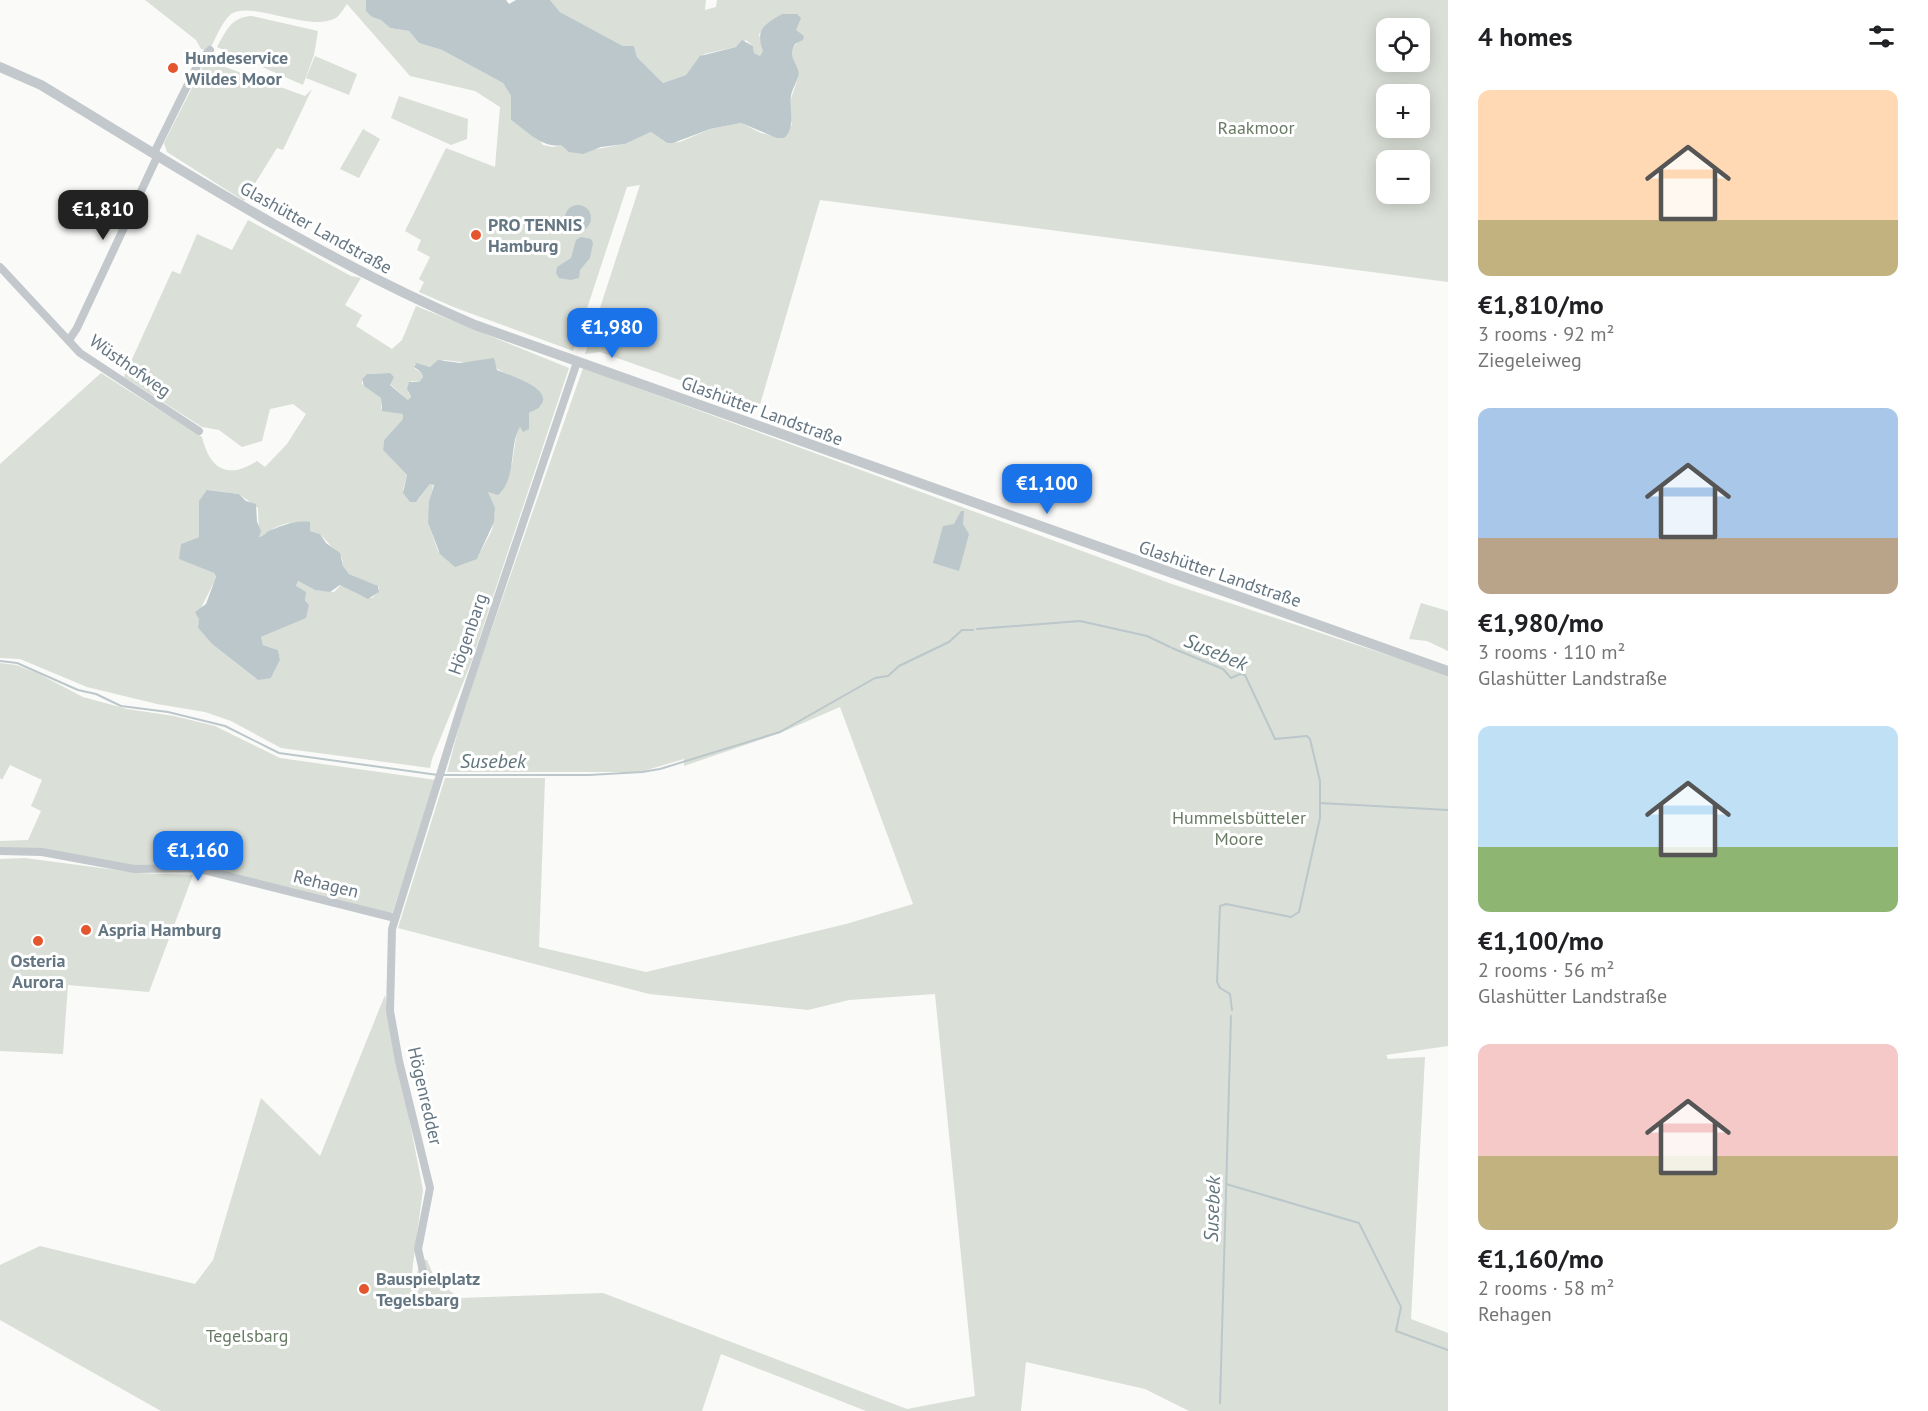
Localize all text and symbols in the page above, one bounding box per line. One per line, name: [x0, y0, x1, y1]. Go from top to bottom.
map controls: [1376, 18, 1430, 204]
button: locate: [1376, 18, 1430, 72]
text: 4 homes: [1478, 20, 1573, 53]
icon: filters: [1865, 20, 1898, 53]
place label: Hundeservice Wildes Moor: [185, 46, 288, 90]
marker: Hundeservice Wildes Moor: [166, 61, 180, 75]
button: +: [1376, 84, 1430, 138]
park label: Raakmoor: [1217, 116, 1295, 139]
icon: home: [1634, 129, 1742, 237]
button: −: [1376, 150, 1430, 204]
street label: Glashütter Landstraße: [236, 176, 396, 279]
pin: €1,810: [54, 190, 152, 241]
text: €1,810: [72, 196, 134, 222]
place label: PRO TENNIS Hamburg: [488, 213, 582, 257]
marker: PRO TENNIS Hamburg: [469, 228, 483, 242]
text: €1,810/mo: [1478, 288, 1604, 321]
pin: €1,980: [563, 308, 661, 359]
text: €1,980: [581, 314, 643, 340]
text: 3 rooms · 92 m²: [1478, 321, 1614, 347]
street label: Wüsthofweg: [85, 329, 176, 402]
text: Ziegeleiweg: [1478, 347, 1582, 373]
street label: Glashütter Landstraße: [678, 371, 846, 450]
icon: home: [1634, 447, 1742, 555]
pin: €1,100: [998, 464, 1096, 515]
text: €1,100: [1016, 470, 1078, 496]
street label: Glashütter Landstraße: [1136, 535, 1304, 612]
street label: Högenbarg: [443, 590, 492, 678]
text: €1,980/mo: [1478, 606, 1604, 639]
water label: Susebek: [1180, 627, 1252, 677]
text: 3 rooms · 110 m²: [1478, 639, 1625, 665]
text: Glashütter Landstraße: [1478, 665, 1667, 691]
water label: Susebek: [460, 748, 527, 774]
icon: home: [1634, 765, 1742, 873]
park label: Hummelsbütteler Moore: [1172, 806, 1306, 850]
pin: €1,160: [149, 831, 247, 882]
text: €1,160: [167, 837, 229, 863]
street label: Rehagen: [291, 864, 361, 903]
place label: Aspria Hamburg: [98, 918, 221, 941]
marker: Aspria Hamburg: [79, 923, 93, 937]
text: €1,100/mo: [1478, 924, 1604, 957]
marker: Osteria Aurora: [31, 934, 45, 948]
place label: Osteria Aurora: [10, 949, 66, 993]
text: 2 rooms · 56 m²: [1478, 957, 1614, 983]
text: Glashütter Landstraße: [1478, 983, 1667, 1009]
street label: Högenredder: [403, 1044, 448, 1147]
icon: home: [1634, 1083, 1742, 1191]
water label: Susebek: [1198, 1174, 1226, 1243]
text: €1,160/mo: [1478, 1242, 1604, 1275]
place label: Bauspielplatz Tegelsbarg: [376, 1267, 480, 1311]
text: 2 rooms · 58 m²: [1478, 1275, 1614, 1301]
marker: Bauspielplatz Tegelsbarg: [357, 1282, 371, 1296]
text: Rehagen: [1478, 1301, 1552, 1327]
park label: Tegelsbarg: [206, 1324, 288, 1347]

